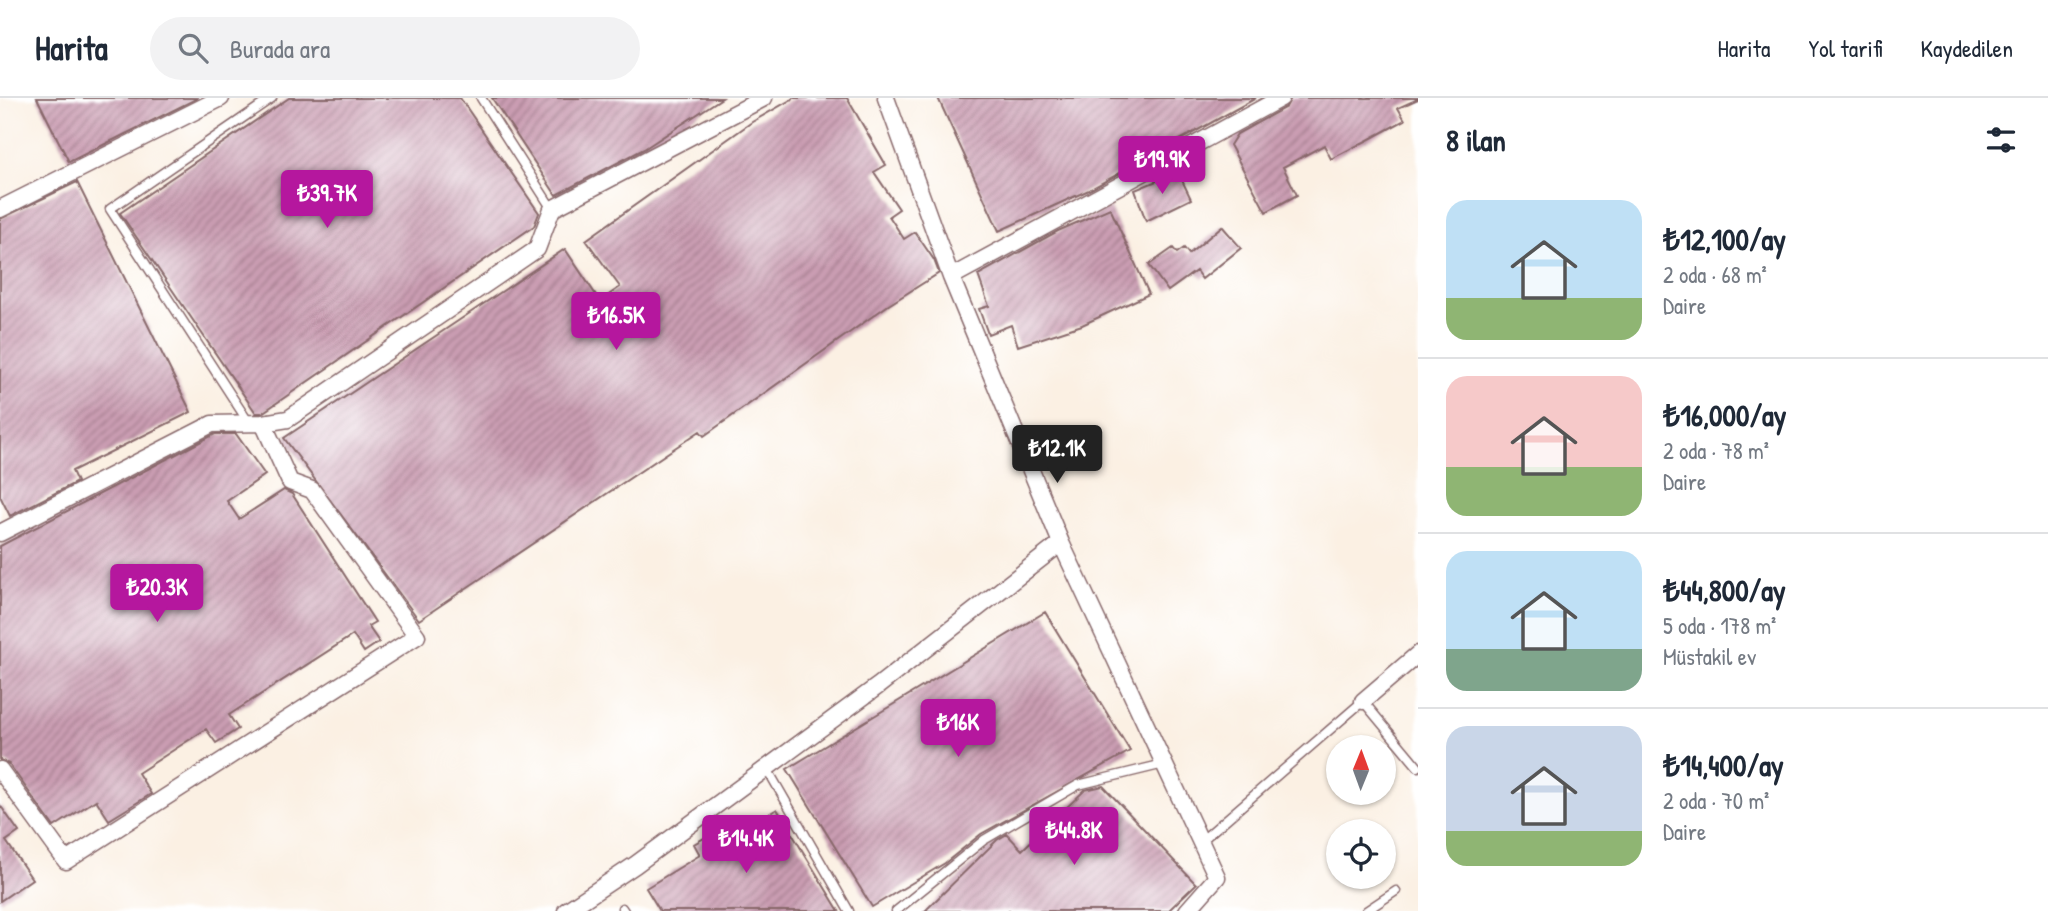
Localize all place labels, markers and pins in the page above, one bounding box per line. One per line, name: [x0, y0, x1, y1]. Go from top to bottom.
pin: ₺19.9K: [1105, 136, 1219, 196]
pin: ₺39.7K: [270, 170, 384, 230]
pin: ₺16.5K: [559, 292, 673, 352]
pin: ₺12.1K: [1000, 426, 1114, 485]
pin: ₺20.3K: [100, 564, 214, 624]
pin: ₺16K: [917, 700, 999, 759]
pin: ₺44.8K: [1017, 808, 1131, 867]
pin: ₺14.4K: [689, 816, 803, 875]

